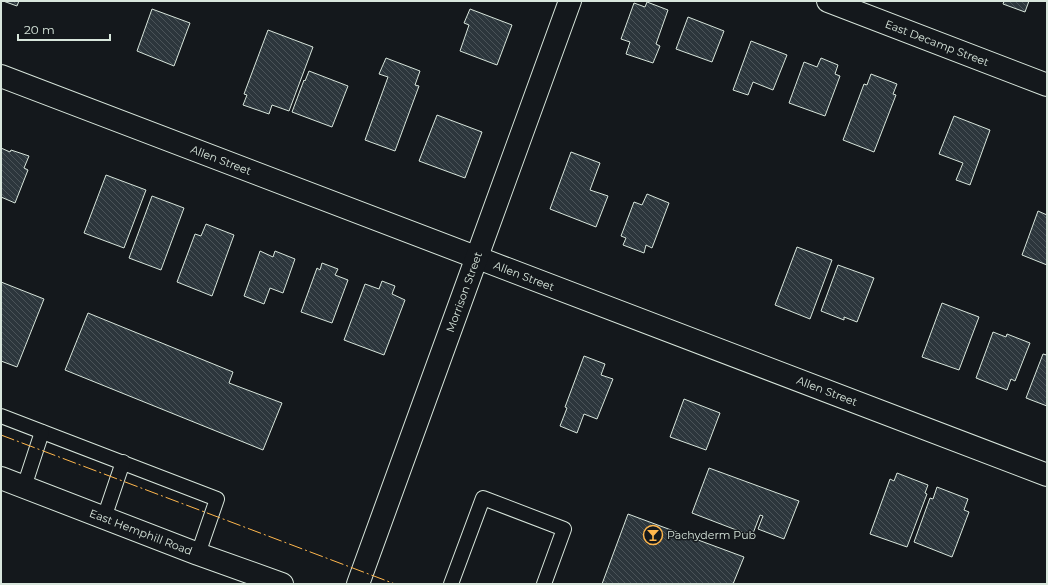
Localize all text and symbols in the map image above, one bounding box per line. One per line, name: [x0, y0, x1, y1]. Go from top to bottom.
scale bar: [18, 16, 110, 42]
street label: East Decamp Street: [883, 17, 991, 69]
text: 20 m: [24, 22, 55, 37]
street label: Allen Street: [189, 142, 254, 178]
street label: Morrison Street: [443, 249, 485, 334]
street label: Allen Street: [492, 258, 557, 294]
street label: Allen Street: [795, 373, 860, 409]
street label: East Hemphill Road: [88, 506, 194, 558]
bar icon: Pachyderm Pub: [642, 524, 664, 546]
place label: Pachyderm Pub: [667, 528, 756, 542]

